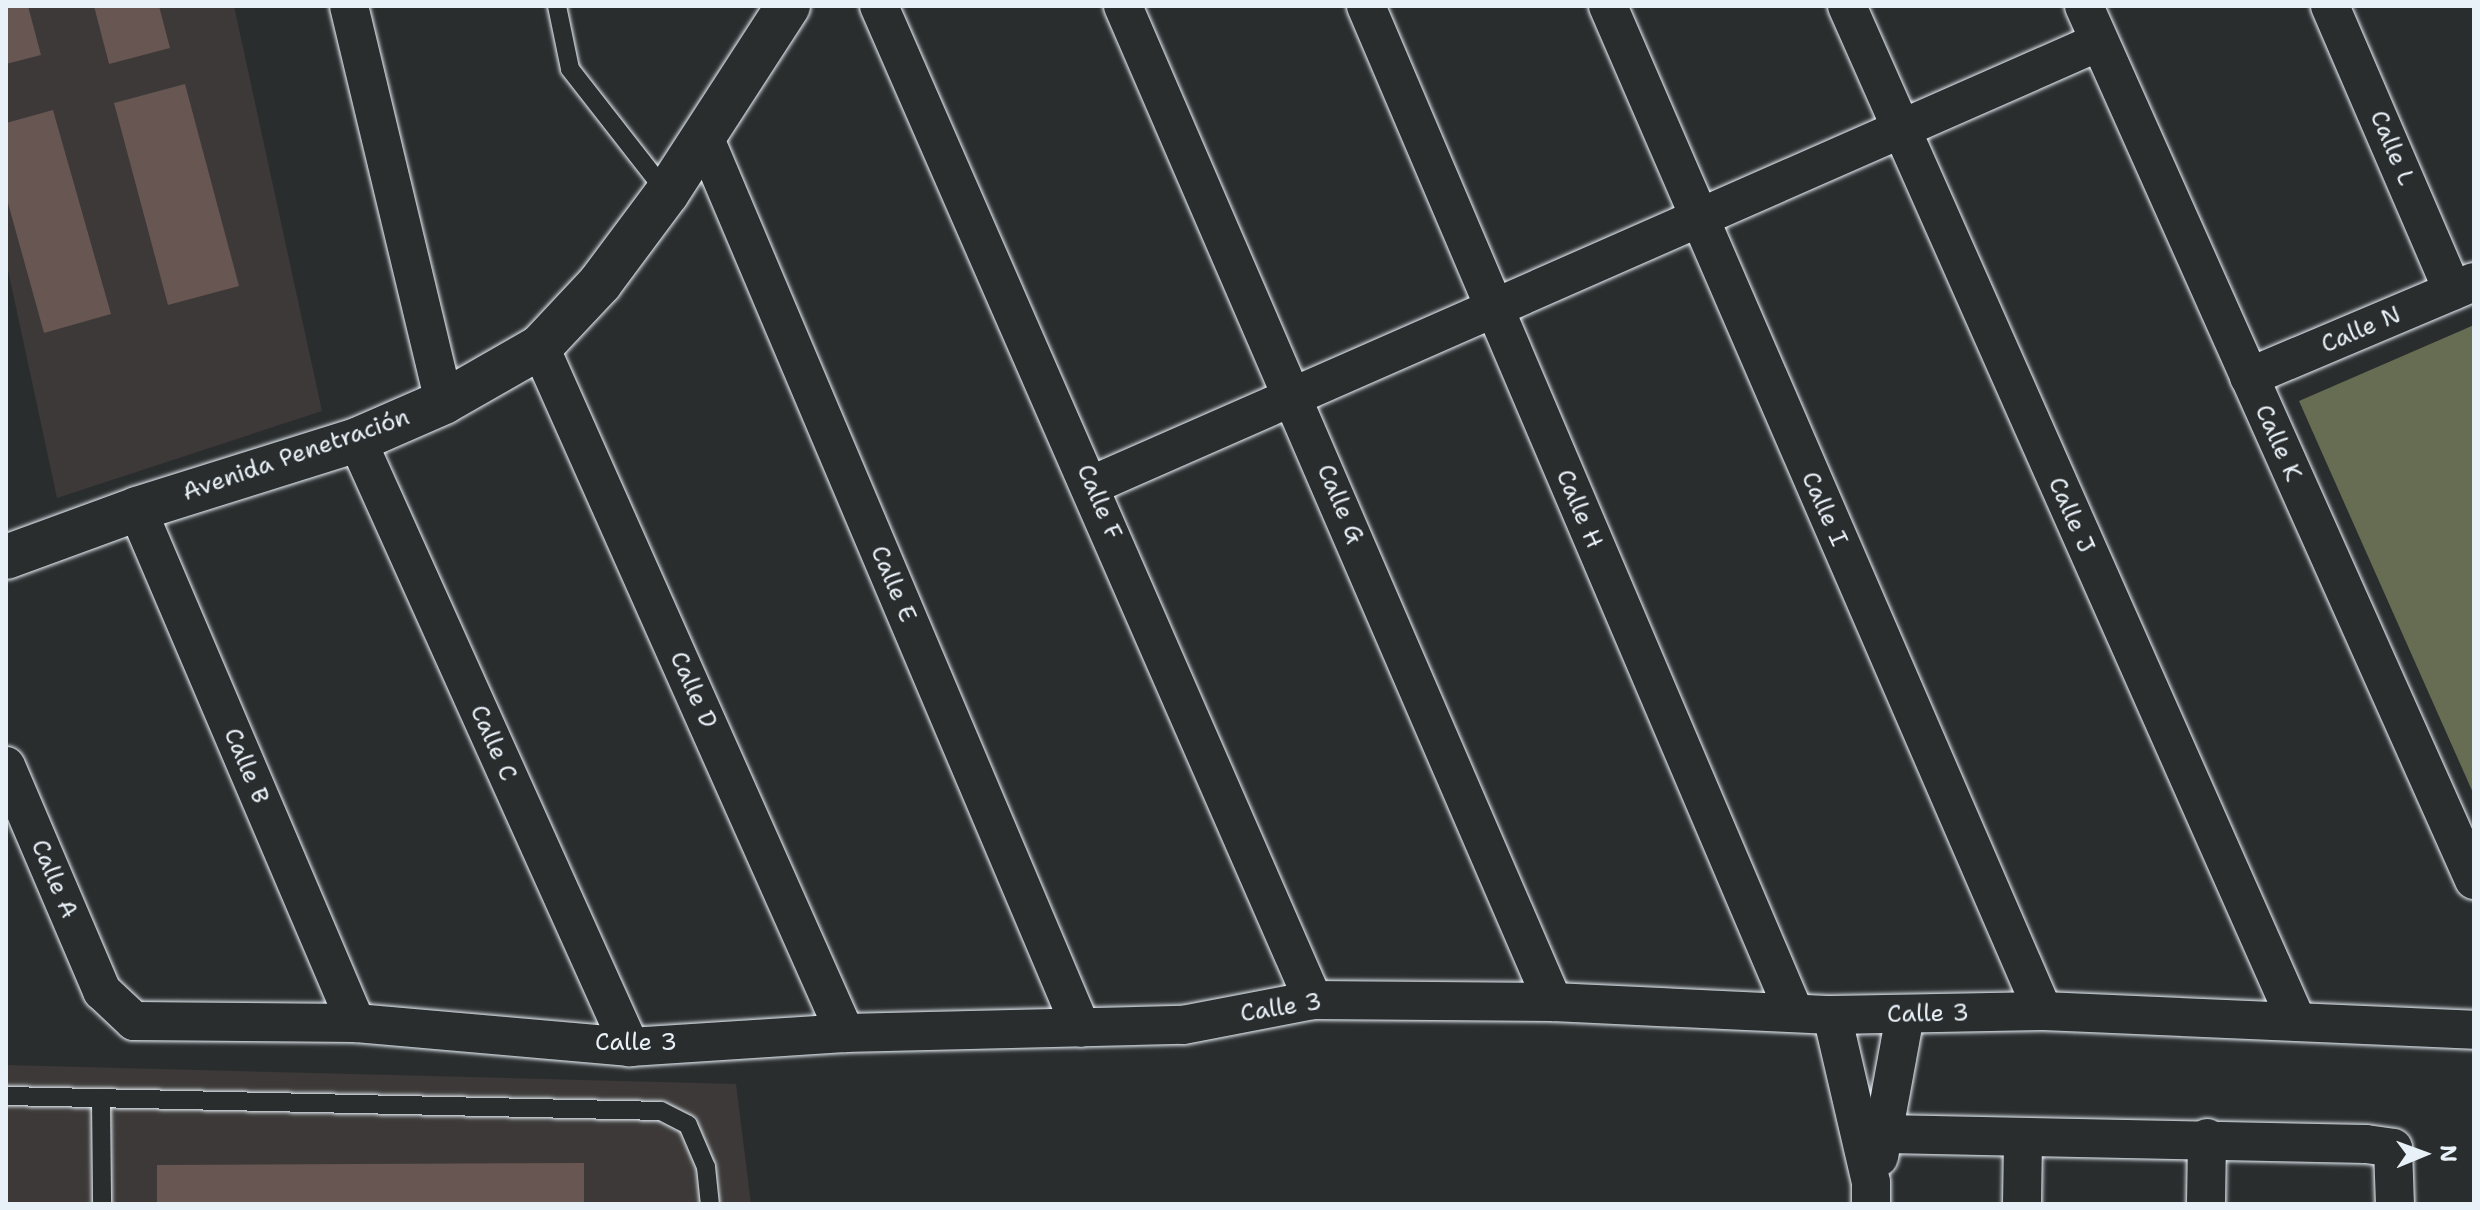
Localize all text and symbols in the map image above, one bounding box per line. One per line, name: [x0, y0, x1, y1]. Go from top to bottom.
street label: Calle L: [2363, 106, 2421, 190]
street label: Calle N: [2317, 300, 2405, 360]
street label: Calle K: [2248, 400, 2308, 486]
street label: Avenida Penetración: [179, 403, 413, 507]
street label: Calle F: [1070, 460, 1128, 544]
street label: Calle G: [1310, 460, 1370, 548]
street label: Calle H: [1550, 465, 1608, 553]
street label: Calle I: [1795, 467, 1853, 551]
street label: Calle J: [2042, 473, 2100, 557]
street label: Calle E: [864, 541, 922, 627]
street label: Calle D: [663, 647, 723, 733]
street label: Calle C: [464, 701, 522, 785]
street label: Calle B: [217, 724, 275, 808]
street label: Calle A: [25, 835, 83, 923]
street label: Calle 3: [1238, 987, 1324, 1029]
street label: Calle 3: [1887, 999, 1969, 1029]
street label: Calle 3: [595, 1029, 677, 1057]
north arrow: [2384, 1114, 2464, 1194]
text: N: [2434, 1145, 2463, 1163]

